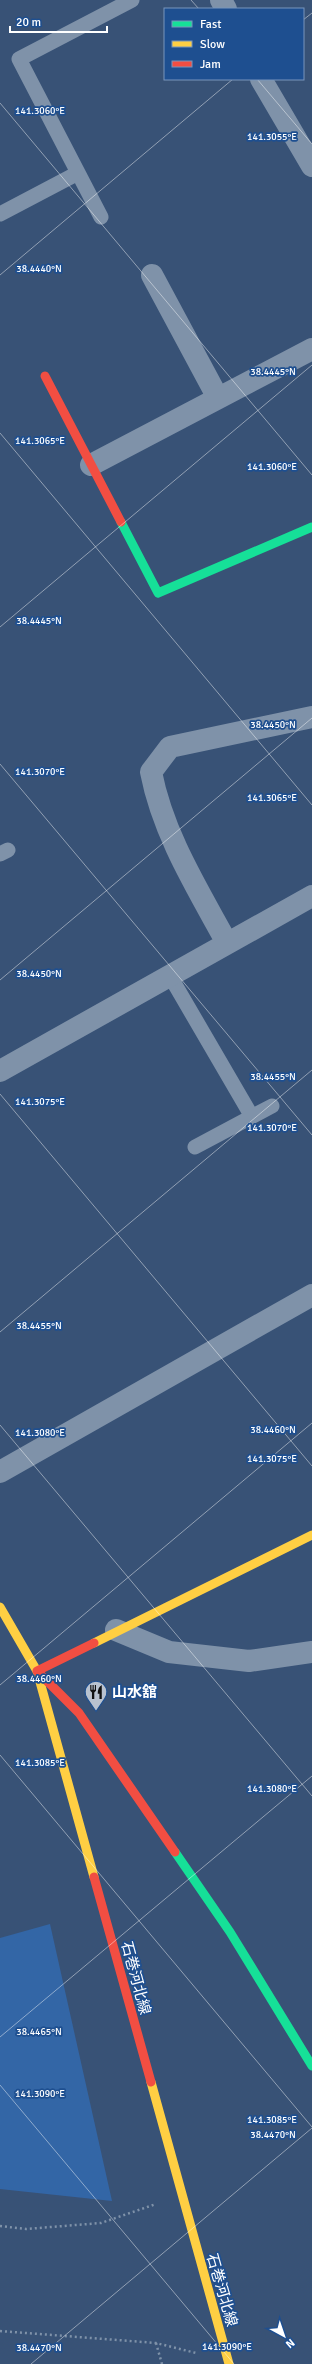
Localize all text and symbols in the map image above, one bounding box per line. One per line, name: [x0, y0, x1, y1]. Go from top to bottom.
scale bar: [10, 8, 107, 34]
legend: [164, 8, 304, 80]
text: 20 m: [16, 15, 41, 30]
text: Fast: [200, 17, 221, 32]
text: Slow: [200, 37, 225, 52]
text: Jam: [200, 57, 221, 72]
text: 141.3060°E: [15, 105, 65, 117]
text: 141.3055°E: [247, 131, 297, 143]
text: 38.4440°N: [16, 263, 62, 275]
text: 38.4445°N: [250, 366, 296, 378]
text: 141.3065°E: [15, 435, 65, 447]
text: 141.3060°E: [247, 461, 297, 473]
text: 38.4445°N: [16, 615, 62, 627]
text: 38.4450°N: [250, 719, 296, 731]
text: 141.3070°E: [15, 766, 65, 778]
text: 141.3065°E: [247, 792, 297, 804]
text: 38.4450°N: [16, 968, 62, 980]
text: 38.4455°N: [250, 1071, 296, 1083]
text: 141.3075°E: [15, 1096, 65, 1108]
text: 141.3070°E: [247, 1122, 297, 1134]
text: 38.4455°N: [16, 1320, 62, 1332]
text: 38.4460°N: [250, 1424, 296, 1436]
text: 141.3080°E: [15, 1427, 65, 1439]
text: 141.3075°E: [247, 1453, 297, 1465]
text: 38.4460°N: [16, 1673, 62, 1685]
restaurant icon: 山水舘: [83, 1679, 109, 1712]
place label: 山水舘: [112, 1683, 157, 1701]
text: 141.3085°E: [15, 1757, 65, 1769]
text: 141.3080°E: [247, 1783, 297, 1795]
street label: 石巻河北線: [118, 1939, 154, 2017]
text: 38.4465°N: [16, 2026, 62, 2038]
text: 141.3090°E: [15, 2088, 65, 2100]
text: 141.3085°E: [247, 2114, 297, 2126]
text: 38.4470°N: [250, 2129, 296, 2141]
street label: 石巻河北線: [203, 2251, 241, 2329]
north arrow: [264, 2316, 304, 2356]
text: N: [283, 2336, 297, 2351]
text: 141.3090°E: [202, 2341, 252, 2353]
text: 38.4470°N: [16, 2342, 62, 2354]

